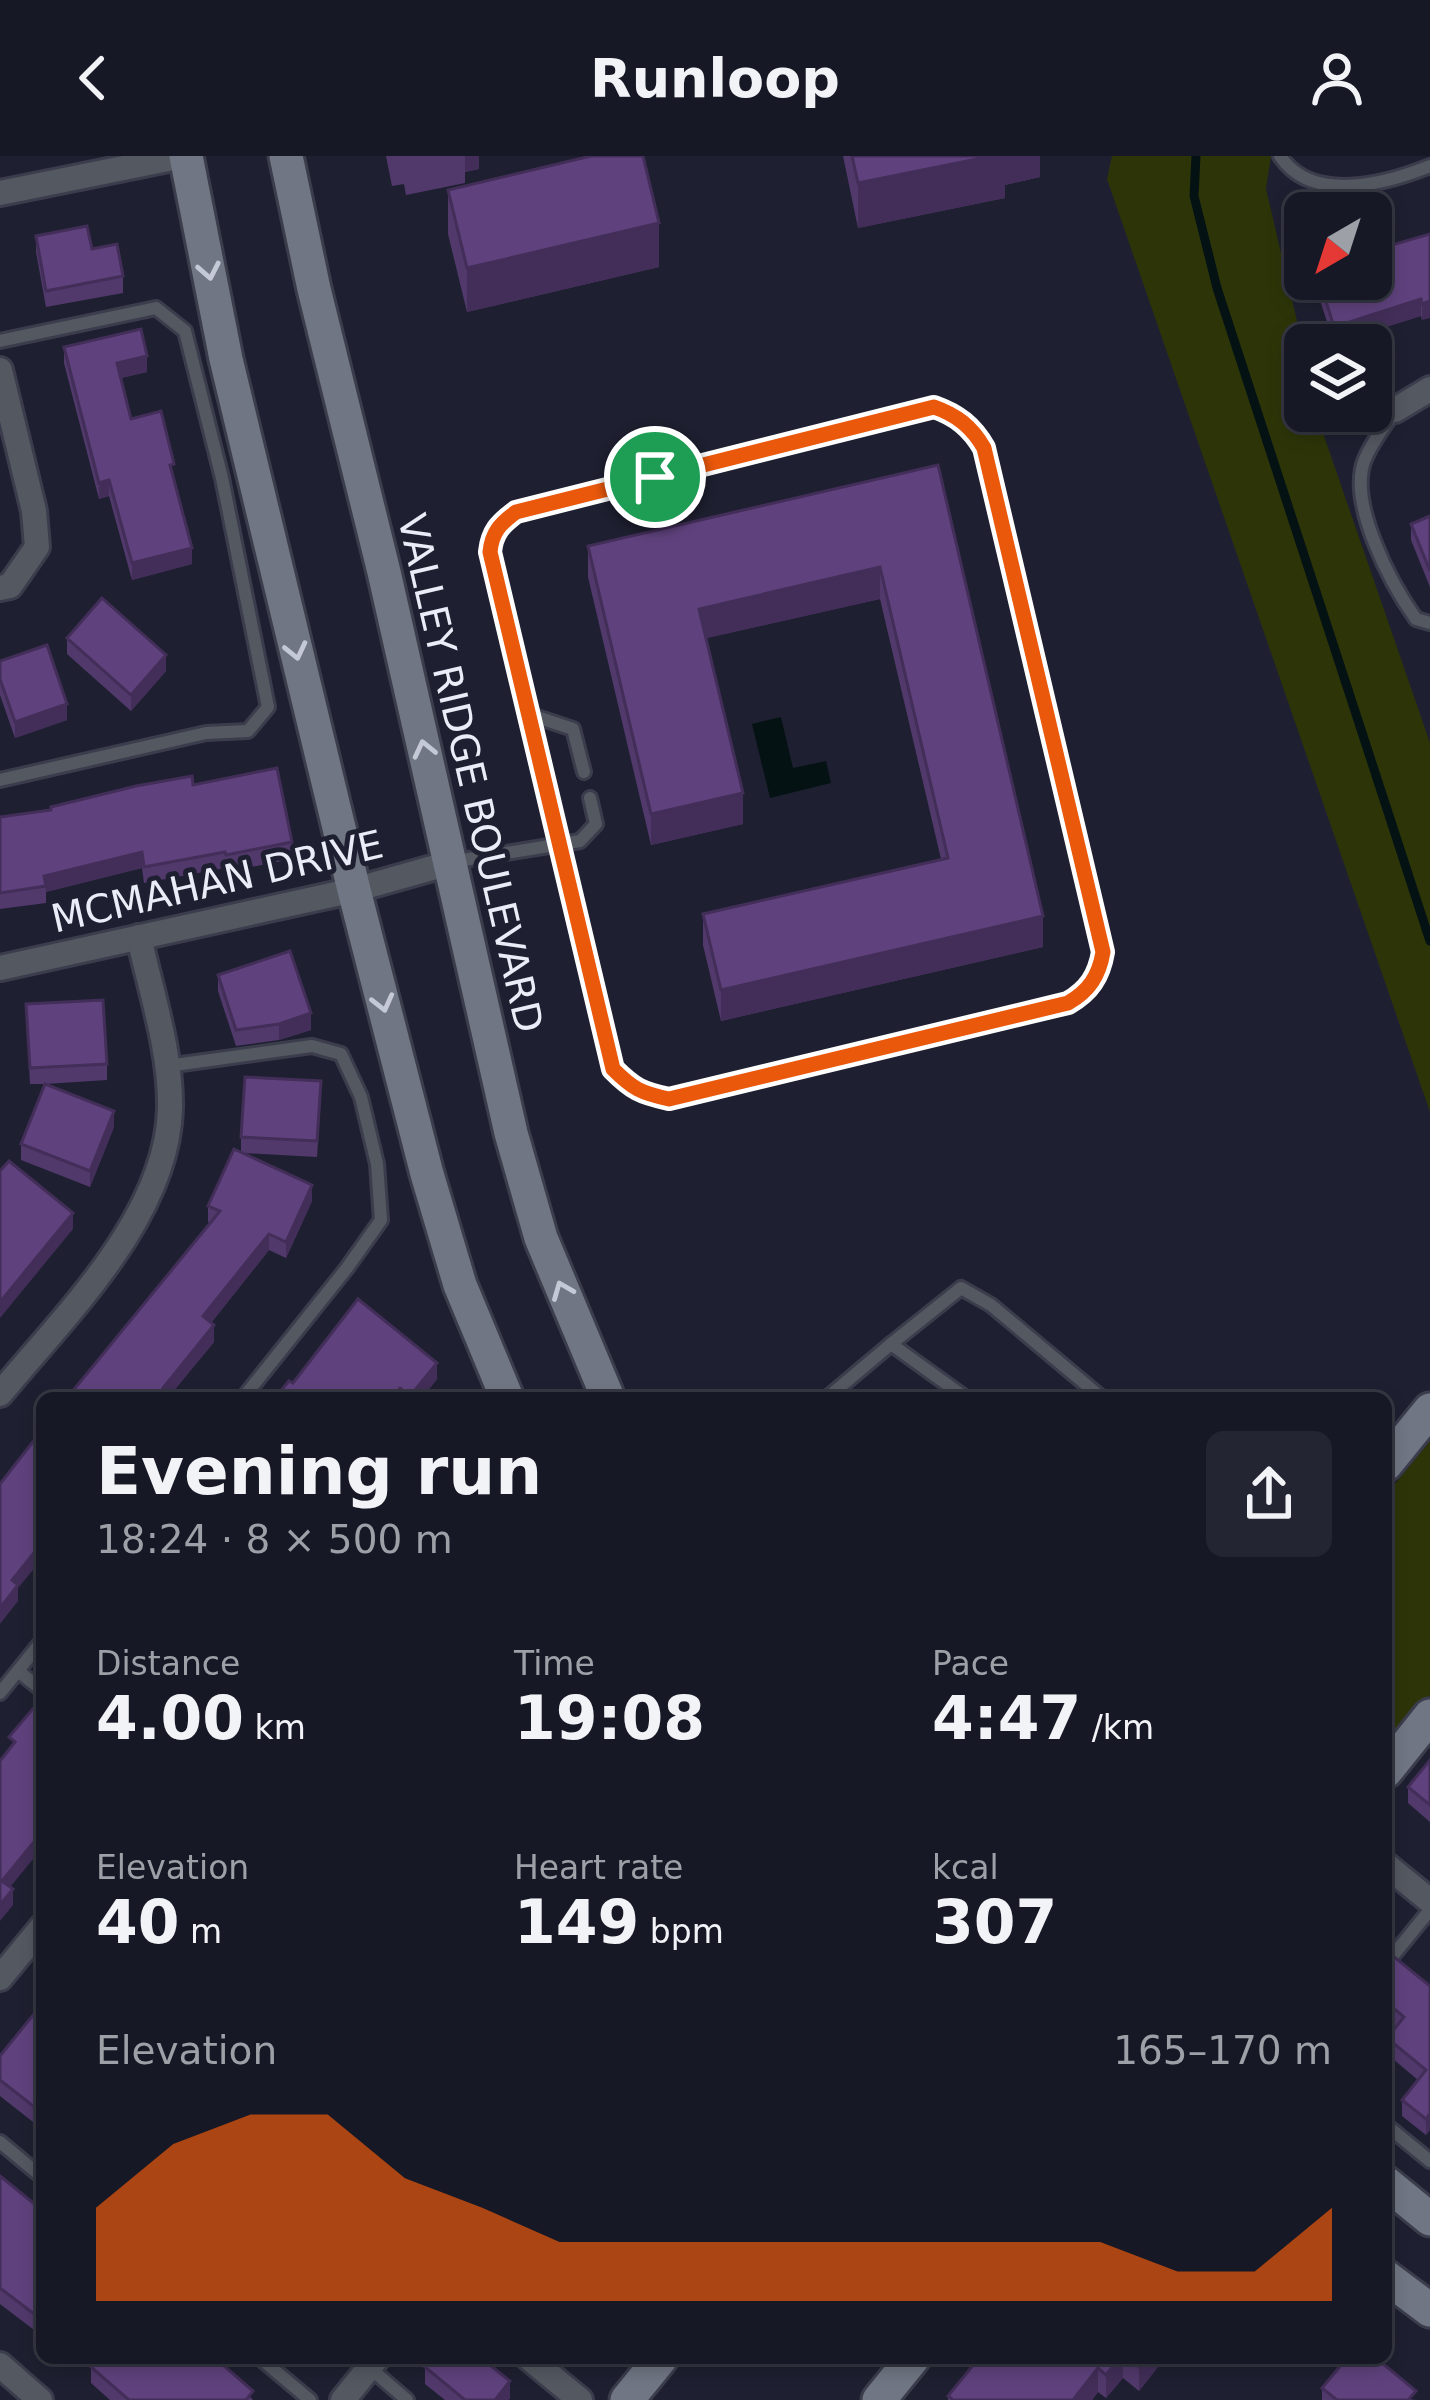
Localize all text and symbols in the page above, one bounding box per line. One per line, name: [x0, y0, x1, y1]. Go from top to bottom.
icon: back: [60, 45, 126, 111]
icon: person: [1304, 45, 1370, 111]
text: Runloop: [590, 47, 840, 110]
north arrow: [1284, 192, 1392, 300]
map controls: [1284, 192, 1392, 432]
one-way arrow: [195, 260, 221, 280]
button: layers: [1284, 324, 1392, 432]
pin: [604, 426, 706, 528]
icon: arrive: [622, 444, 688, 510]
street label: VALLEY RIDGE BOULEVARD: [389, 509, 552, 1037]
one-way arrow: [283, 640, 308, 660]
one-way arrow: [413, 739, 438, 759]
street label: MCMAHAN DRIVE: [47, 821, 387, 942]
one-way arrow: [369, 993, 394, 1013]
one-way arrow: [552, 1281, 576, 1302]
button: share: [1206, 1431, 1332, 1557]
text: Evening run: [96, 1433, 542, 1510]
text: 18:24 · 8 × 500 m: [96, 1517, 453, 1562]
text: Distance: [96, 1644, 240, 1683]
text: Time: [514, 1644, 595, 1683]
text: Pace: [932, 1644, 1009, 1683]
text: 4.00: [96, 1683, 244, 1753]
text: 19:08: [514, 1683, 705, 1753]
text: 4:47: [932, 1683, 1081, 1753]
text: km: [244, 1708, 306, 1747]
text: /km: [1081, 1708, 1154, 1747]
text: Elevation: [96, 1848, 249, 1887]
text: Heart rate: [514, 1848, 683, 1887]
text: kcal: [932, 1848, 999, 1887]
text: 40: [96, 1887, 180, 1957]
text: 149: [514, 1887, 639, 1957]
text: 307: [932, 1887, 1057, 1957]
text: m: [180, 1912, 222, 1951]
text: bpm: [639, 1912, 724, 1951]
text: Elevation: [96, 2028, 277, 2073]
text: 165–170 m: [1113, 2028, 1332, 2073]

